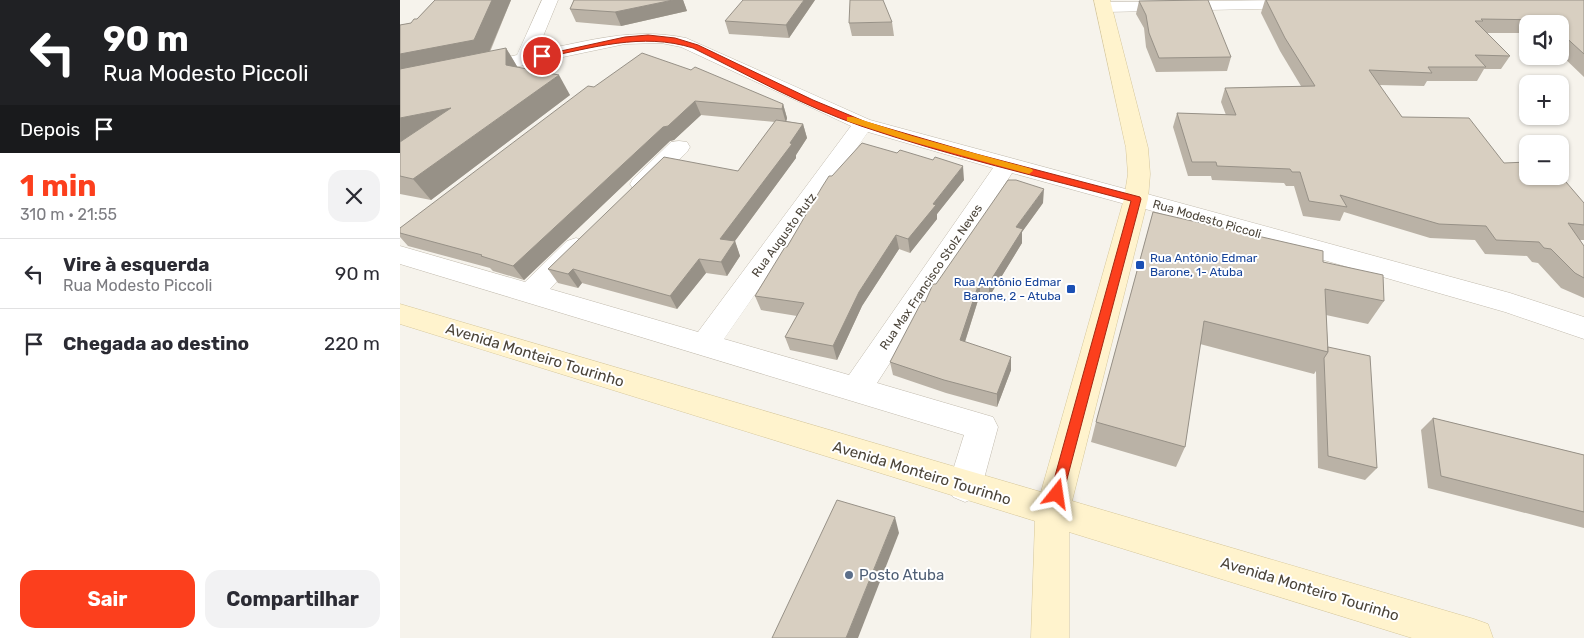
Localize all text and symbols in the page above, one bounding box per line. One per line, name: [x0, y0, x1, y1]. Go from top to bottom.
map controls: [1519, 15, 1569, 185]
button: sound: [1519, 15, 1569, 65]
text: 90 m: [103, 18, 189, 60]
icon: left: [20, 20, 85, 85]
pin: [521, 35, 563, 77]
icon: arrive: [528, 42, 556, 70]
text: Rua Modesto Piccoli: [103, 60, 309, 87]
button: +: [1519, 75, 1569, 125]
icon: arrive: [90, 115, 118, 143]
text: Depois: [20, 118, 80, 141]
button: −: [1519, 135, 1569, 185]
text: 1 min: [20, 168, 97, 204]
button: close: [328, 170, 380, 222]
street label: Rua Augusto Rutz: [749, 190, 819, 280]
street label: Rua Modesto Piccoli: [1151, 197, 1263, 241]
street label: Rua Max Francisco Stolz Neves: [877, 202, 985, 352]
text: 310 m · 21:55: [20, 205, 117, 224]
place label: Rua Antônio Edmar Barone, 1- Atuba: [1150, 251, 1258, 279]
text: Vire à esquerda: [63, 253, 210, 276]
marker: Rua Antônio Edmar Barone, 1- Atuba: [1134, 259, 1146, 271]
icon: left: [20, 260, 48, 288]
text: 90 m: [335, 262, 380, 285]
place label: Rua Antônio Edmar Barone, 2 - Atuba: [954, 275, 1061, 303]
text: Rua Modesto Piccoli: [63, 276, 213, 295]
marker: Rua Antônio Edmar Barone, 2 - Atuba: [1065, 283, 1077, 295]
street label: Avenida Monteiro Tourinho: [444, 319, 626, 391]
icon: arrive: [20, 330, 48, 358]
text: Chegada ao destino: [63, 332, 249, 355]
text: 220 m: [324, 332, 380, 355]
street label: Avenida Monteiro Tourinho: [831, 437, 1013, 509]
position arrow: [1030, 467, 1082, 519]
street label: Avenida Monteiro Tourinho: [1219, 553, 1401, 625]
place label: Posto Atuba: [859, 566, 944, 584]
marker: Posto Atuba: [843, 569, 855, 581]
button: Sair: [20, 570, 195, 628]
button: Compartilhar: [205, 570, 380, 628]

